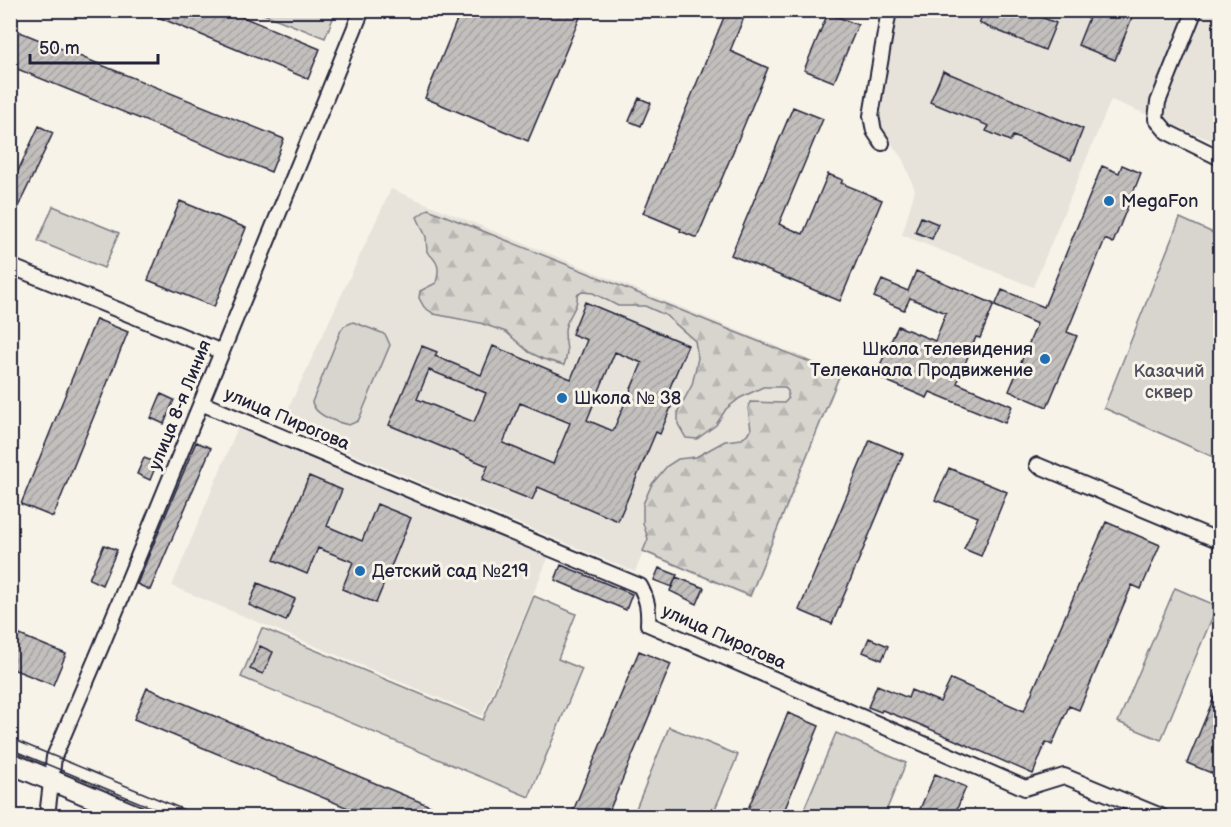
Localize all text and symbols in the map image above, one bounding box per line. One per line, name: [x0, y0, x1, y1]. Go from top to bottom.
scale bar: [30, 27, 158, 65]
text: 50 m: [39, 38, 80, 59]
place label: MegaFon: [1121, 191, 1198, 212]
marker: MegaFon: [1102, 194, 1116, 208]
street label: улица 8-я Линия: [144, 337, 216, 473]
place label: Школа телевидения Телеканала Продвижение: [810, 339, 1033, 381]
marker: Школа телевидения Телеканала Продвижение: [1038, 352, 1052, 366]
park label: Казачий сквер: [1133, 361, 1205, 403]
street label: улица Пирогова: [221, 383, 353, 455]
place label: Школа № 38: [574, 388, 681, 409]
marker: Школа № 38: [555, 391, 569, 405]
place label: Детский сад №219: [372, 561, 529, 582]
marker: Детский сад №219: [353, 564, 367, 578]
street label: улица Пирогова: [659, 600, 790, 674]

